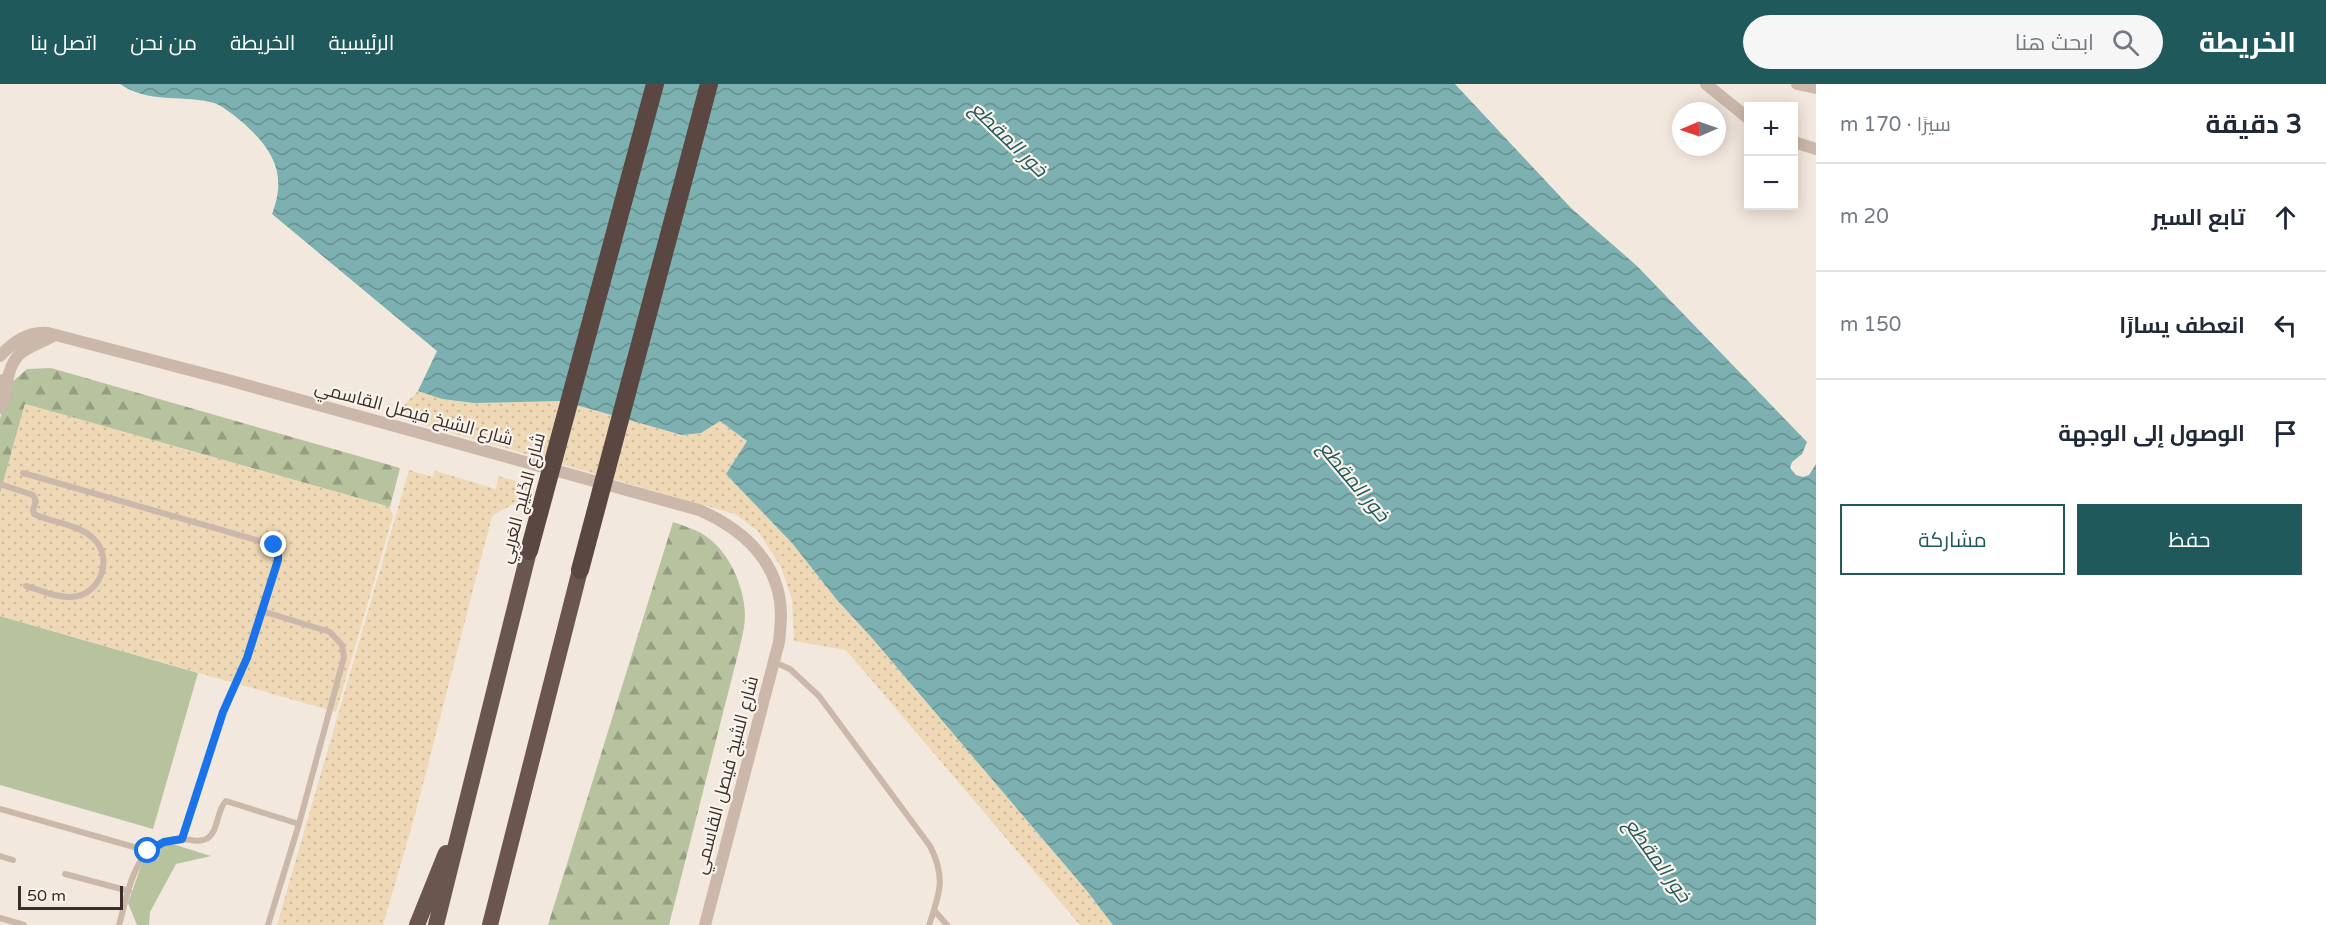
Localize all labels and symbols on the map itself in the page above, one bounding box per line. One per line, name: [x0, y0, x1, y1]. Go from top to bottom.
water label: خور المقطع: [963, 96, 1052, 184]
north arrow: [1672, 102, 1726, 156]
street label: شارع الشيخ فيصل القاسمي: [312, 376, 516, 453]
street label: شارع الخَلِيج العَربِي: [494, 430, 553, 567]
water label: خور المقطع: [1311, 436, 1394, 528]
route end: [260, 531, 286, 557]
street label: شارع الشيخ فيصل القاسمي: [689, 673, 766, 877]
water label: خور المقطع: [1617, 813, 1696, 909]
route start: [134, 837, 160, 863]
scale bar: [18, 883, 123, 910]

